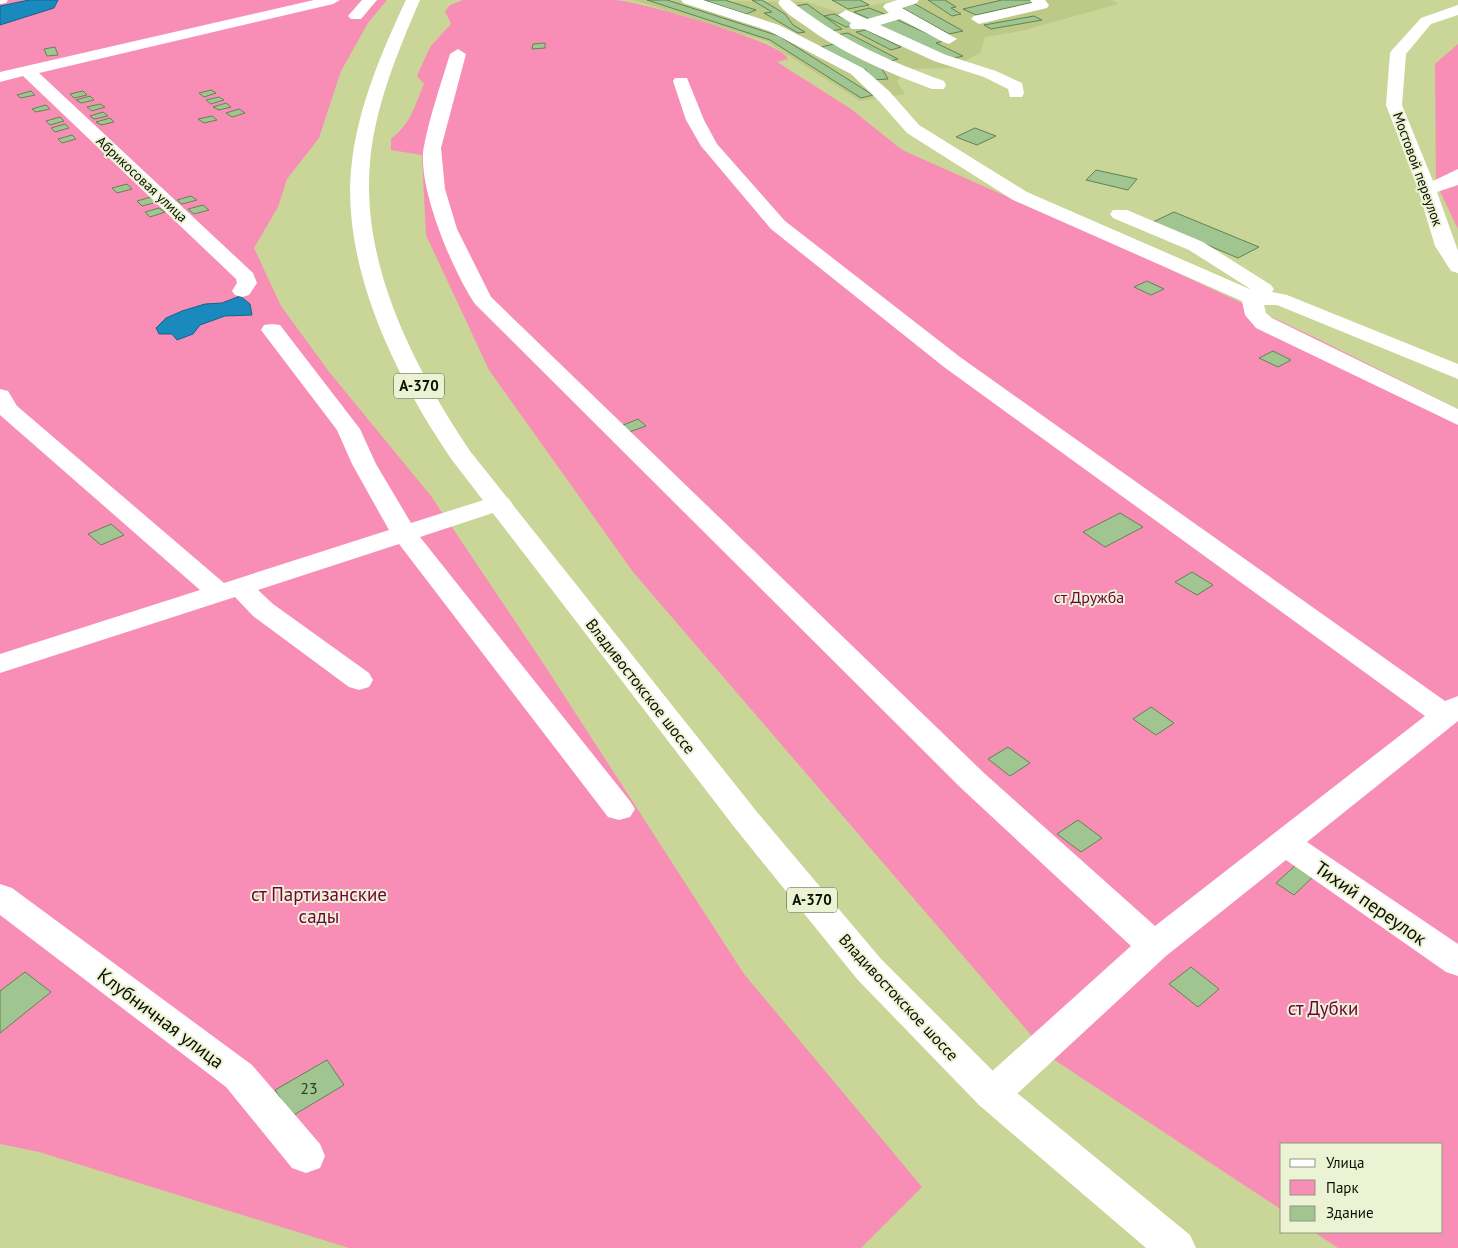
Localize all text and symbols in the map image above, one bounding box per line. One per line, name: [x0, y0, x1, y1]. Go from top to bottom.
street label: Мостовой переулок: [1389, 110, 1447, 229]
street label: Абрикосовая улица: [93, 132, 191, 226]
road number: А-370: [394, 374, 444, 398]
park label: ст Дружба: [1054, 587, 1124, 607]
street label: Владивостокское шоссе: [582, 614, 700, 758]
street label: Тихий переулок: [1310, 856, 1432, 950]
park label: ст Партизанские сады: [251, 882, 387, 928]
road number: А-370: [787, 888, 837, 912]
street label: Владивостокское шоссе: [835, 929, 963, 1065]
street label: Клубничная улица: [93, 963, 229, 1073]
park label: ст Дубки: [1288, 996, 1358, 1020]
house number: 23: [300, 1078, 318, 1098]
legend: [1280, 1143, 1443, 1233]
text: Улица: [1326, 1153, 1364, 1172]
text: Парк: [1326, 1178, 1359, 1197]
text: Здание: [1326, 1203, 1374, 1222]

